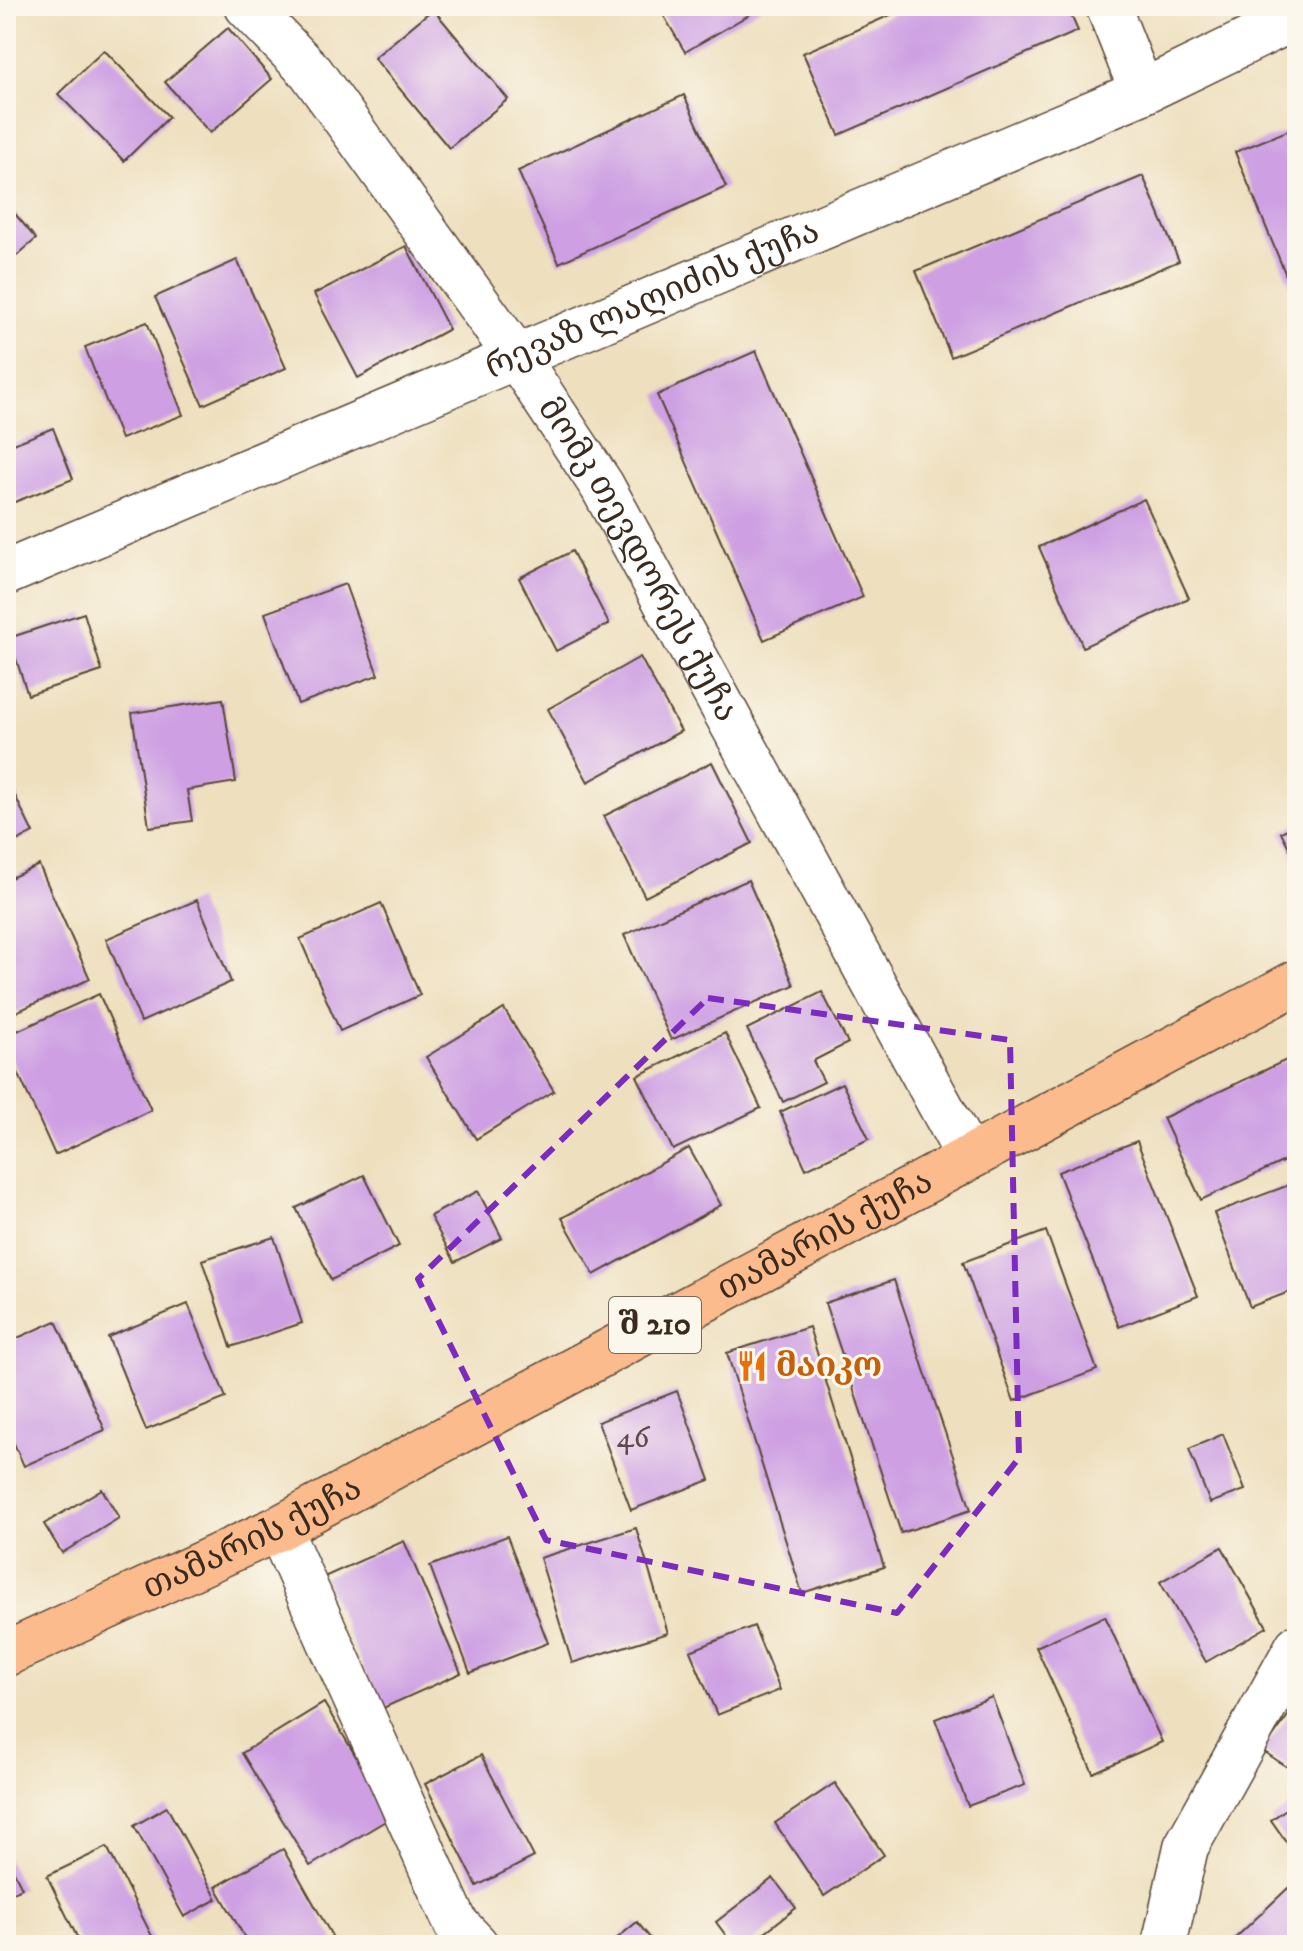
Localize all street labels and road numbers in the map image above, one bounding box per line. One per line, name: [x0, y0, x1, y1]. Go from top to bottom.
street label: რევაზ ლაღიძის ქუჩა: [479, 210, 826, 389]
street label: მომკ თევდორეს ქუჩა: [528, 390, 748, 729]
street label: თამარის ქუჩა: [710, 1160, 940, 1310]
road number: შ 210: [609, 1297, 701, 1353]
street label: თამარის ქუჩა: [136, 1467, 369, 1609]

